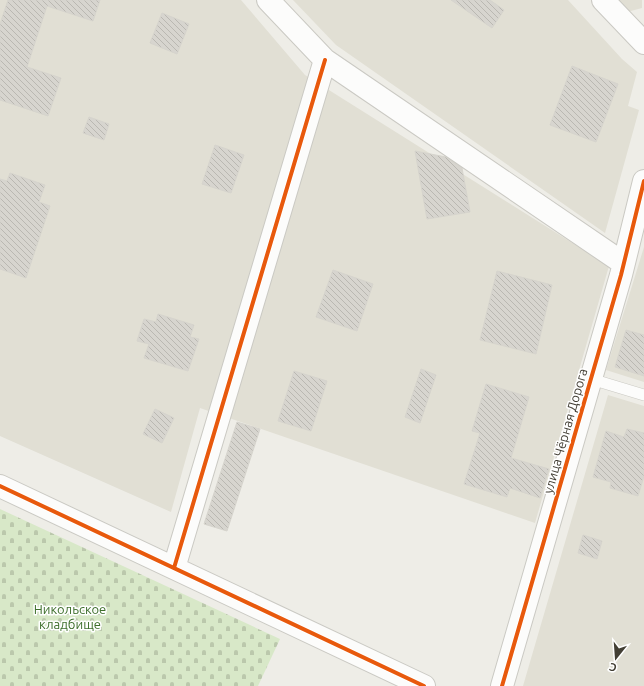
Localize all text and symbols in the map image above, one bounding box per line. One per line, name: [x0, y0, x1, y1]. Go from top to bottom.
street label: улица Чёрная Дорога: [540, 367, 590, 495]
park label: Никольское кладбище: [34, 602, 106, 631]
north arrow: [596, 638, 636, 678]
text: С: [608, 661, 618, 674]

